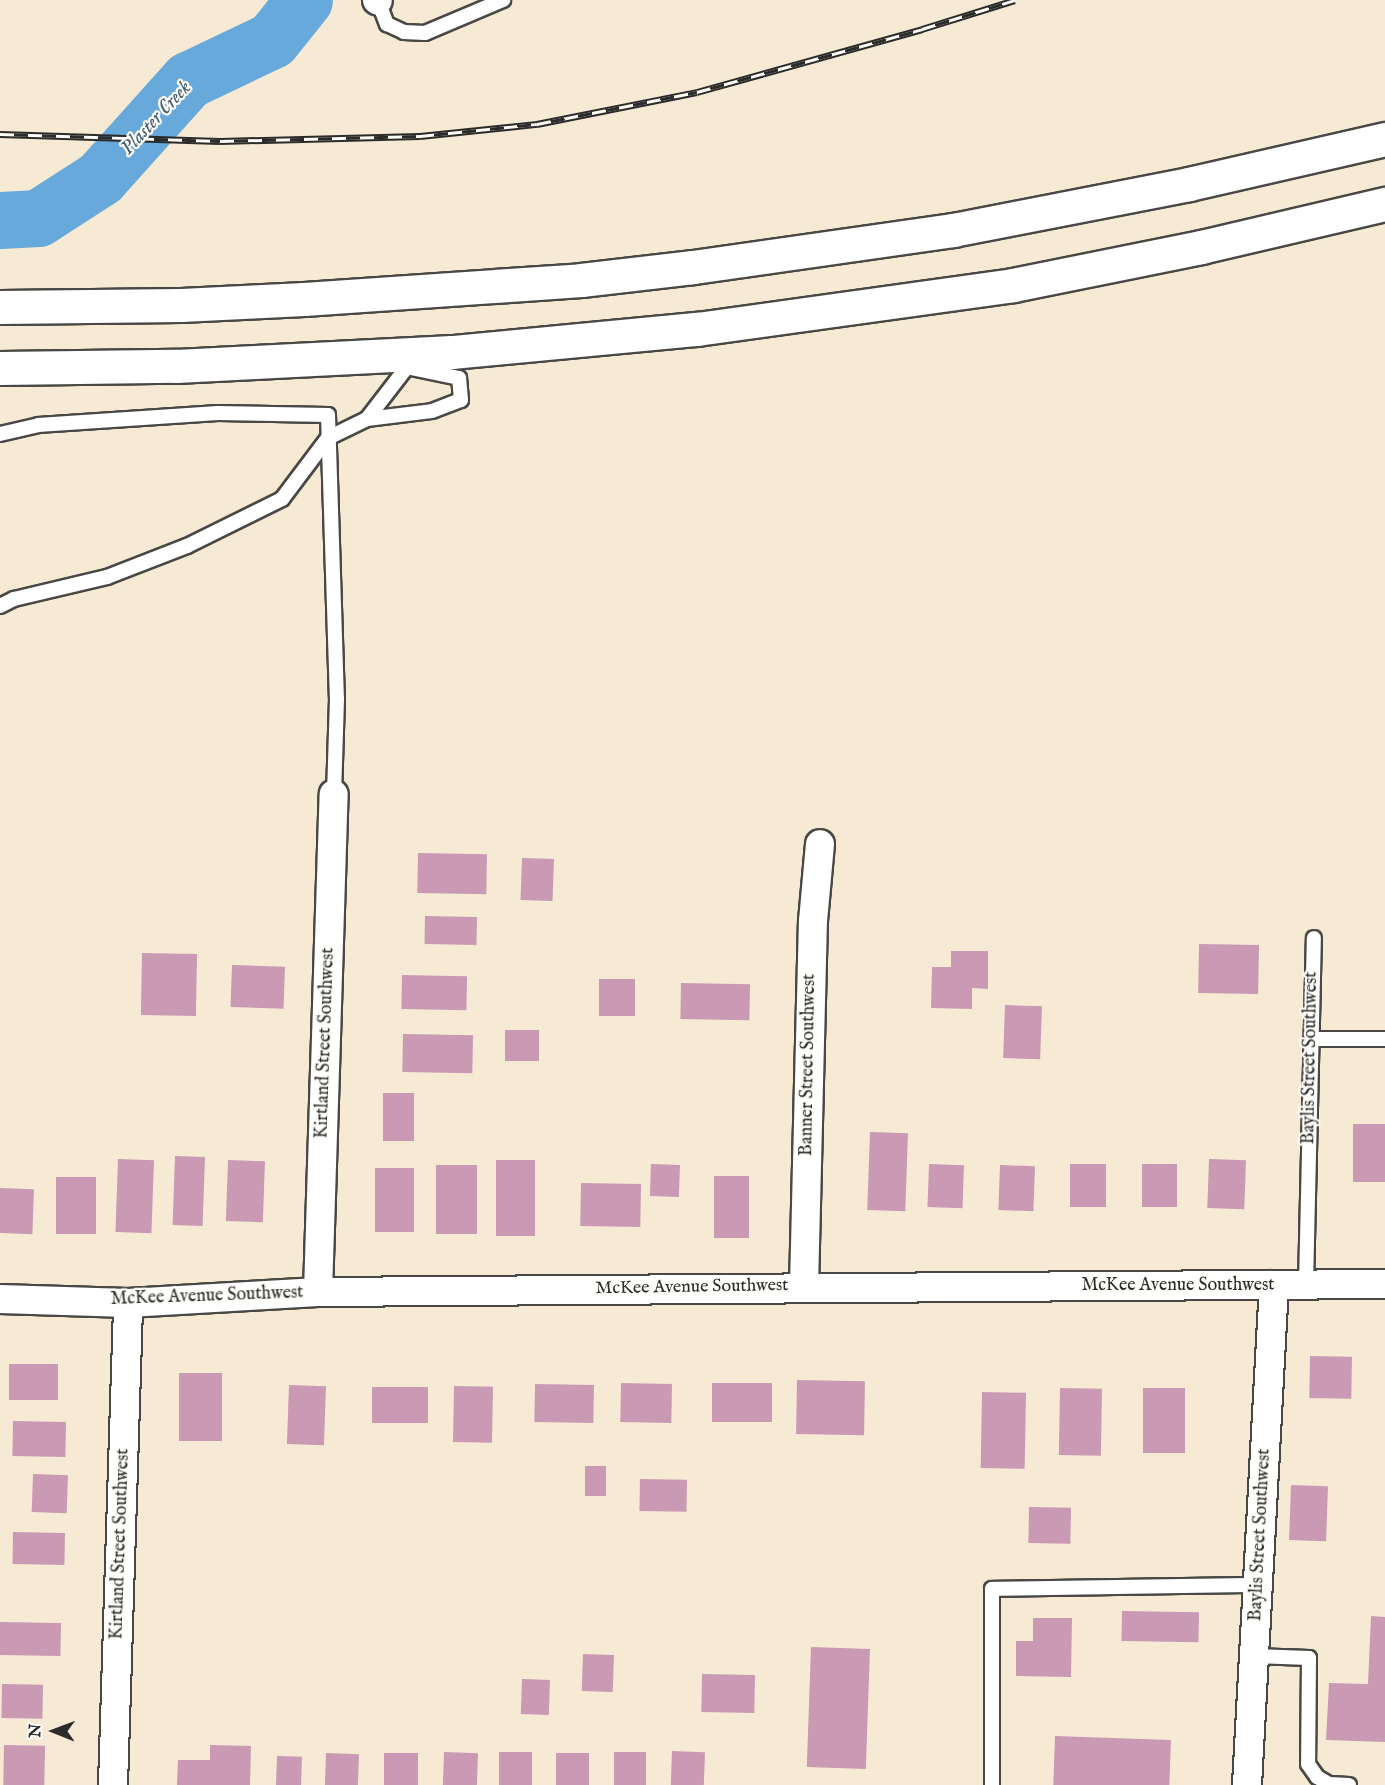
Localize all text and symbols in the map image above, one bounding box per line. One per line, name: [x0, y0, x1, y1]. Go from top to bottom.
water label: Plaster Creek: [116, 76, 196, 160]
street label: Kirtland Street Southwest: [312, 947, 340, 1139]
street label: Baylis Street Southwest: [1299, 971, 1323, 1145]
street label: Banner Street Southwest: [797, 974, 821, 1156]
street label: McKee Avenue Southwest: [1082, 1275, 1274, 1297]
street label: McKee Avenue Southwest: [595, 1276, 789, 1300]
street label: McKee Avenue Southwest: [110, 1283, 304, 1311]
street label: Kirtland Street Southwest: [107, 1448, 135, 1640]
street label: Baylis Street Southwest: [1246, 1448, 1276, 1622]
north arrow: [24, 1701, 84, 1761]
text: N: [26, 1724, 46, 1738]

